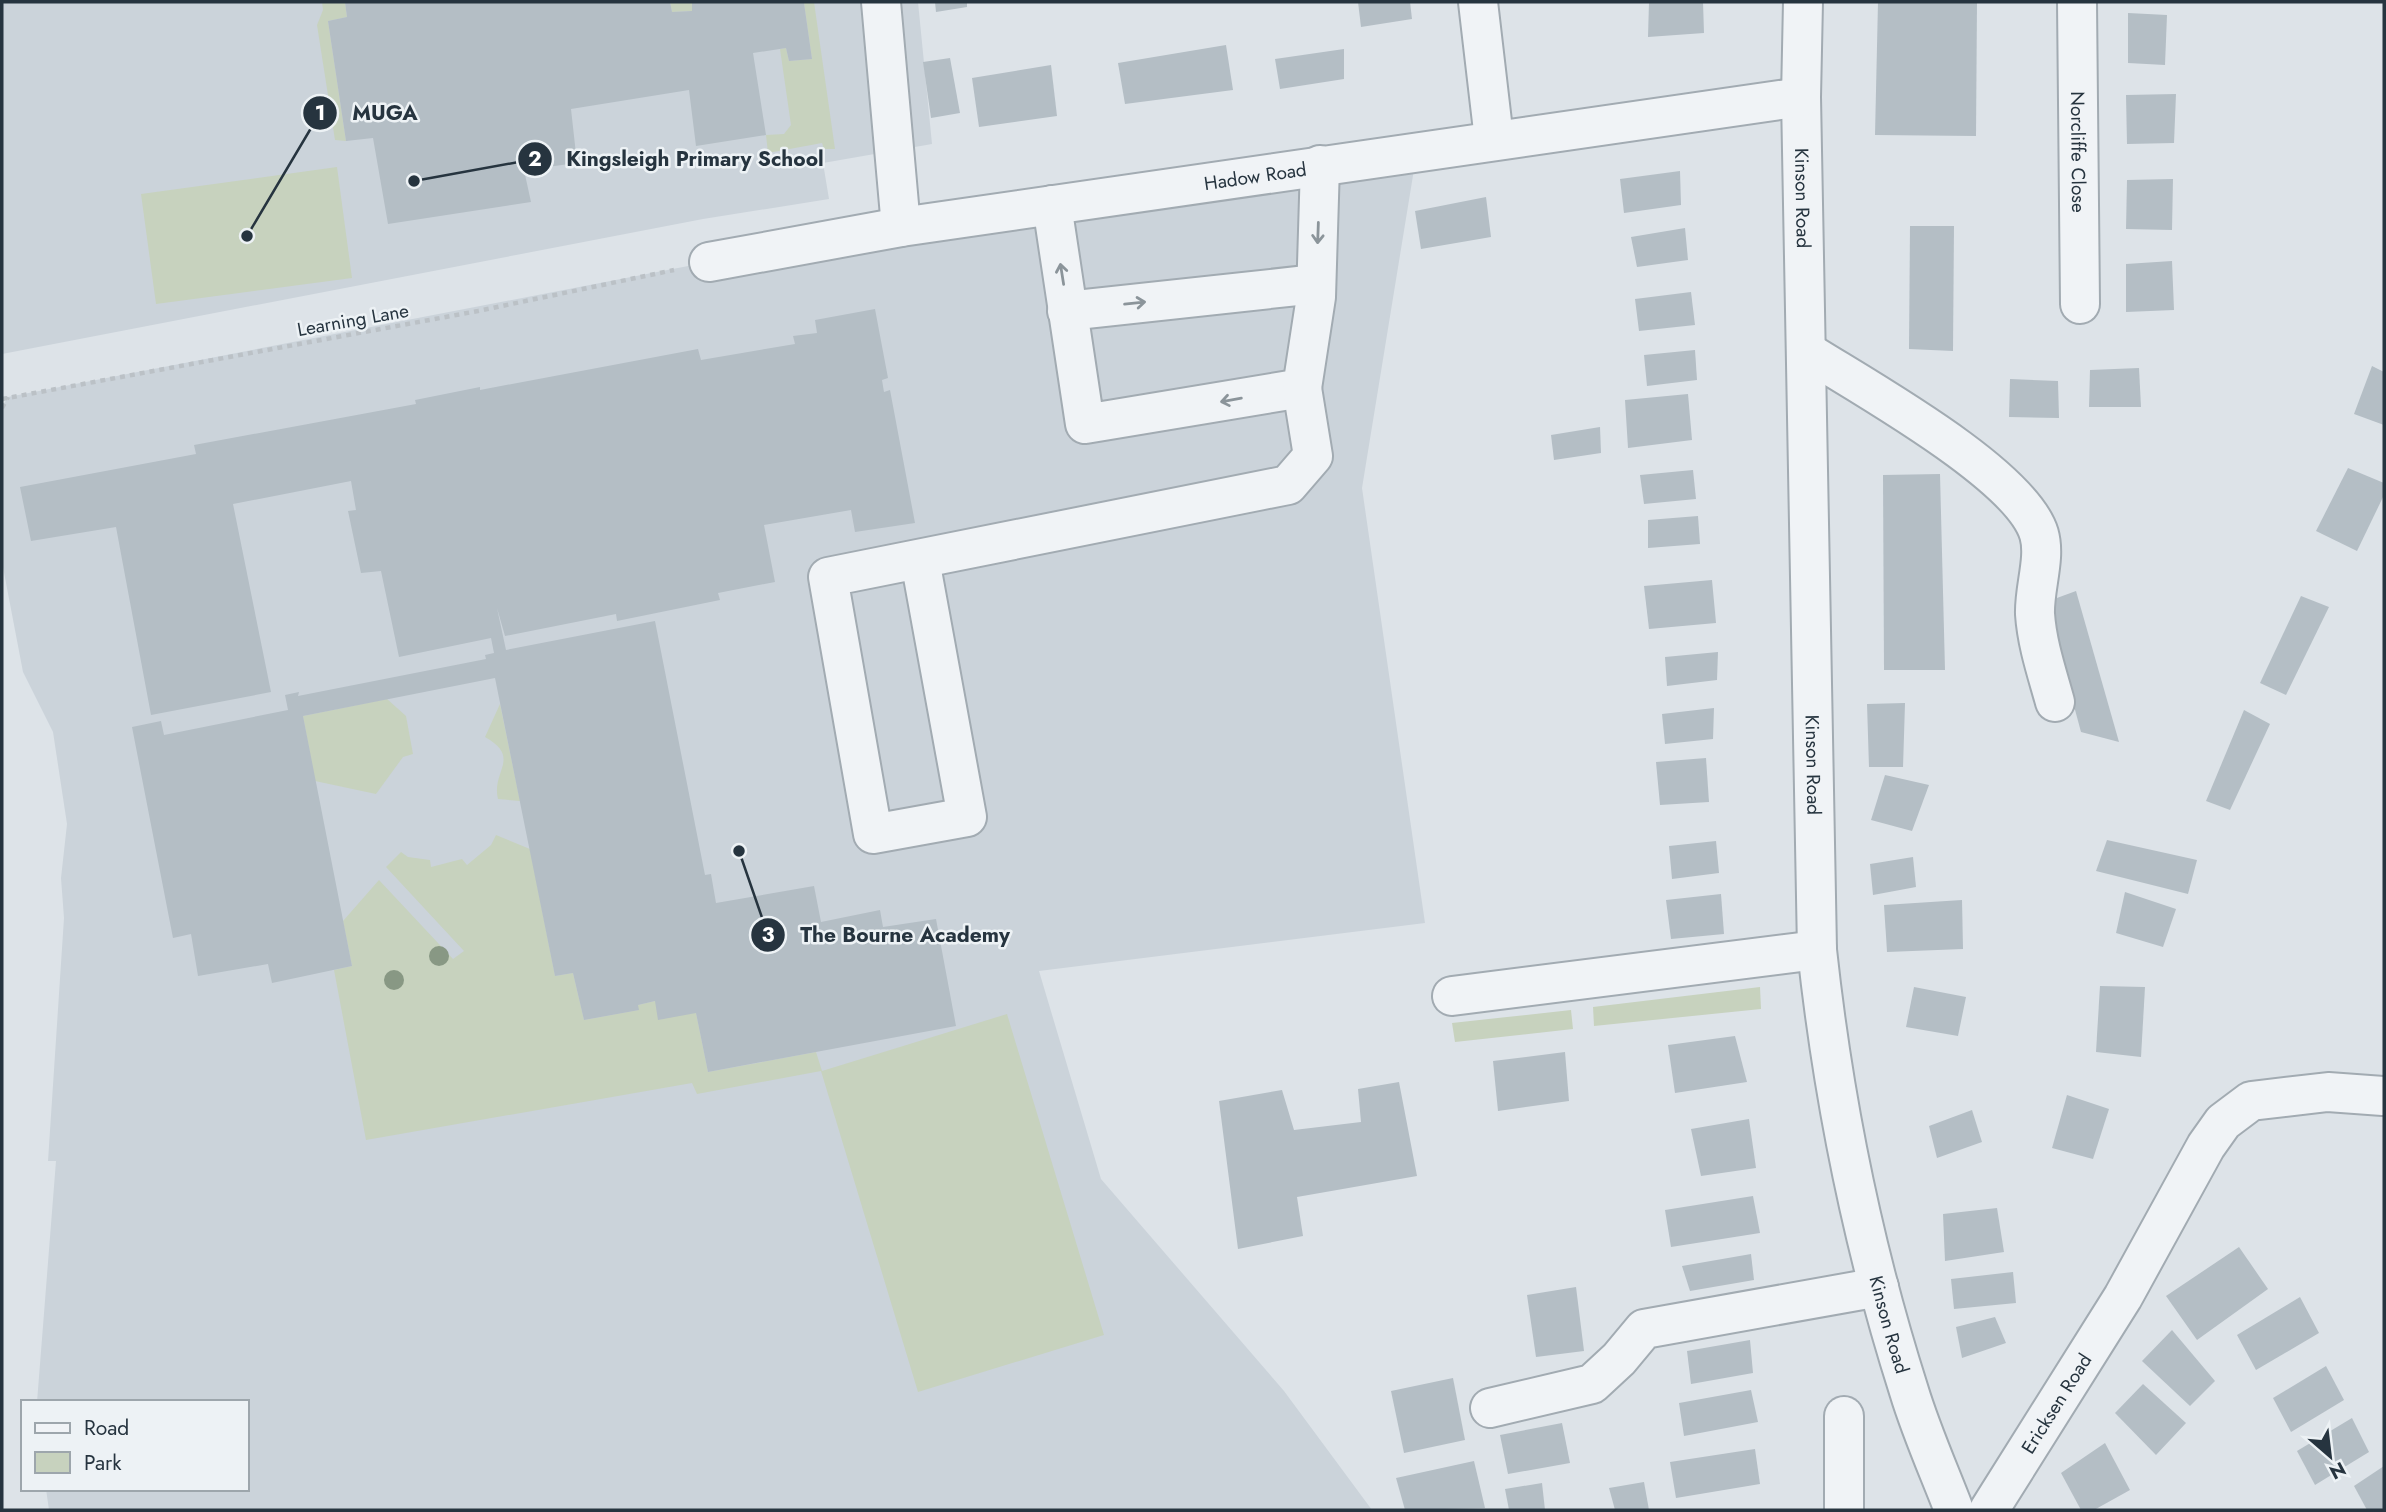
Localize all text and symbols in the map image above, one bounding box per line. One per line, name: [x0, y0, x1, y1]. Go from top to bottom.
street label: Norcliffe Close: [2064, 91, 2093, 213]
callout: MUGA: [303, 92, 431, 134]
text: 1: [315, 98, 325, 128]
text: MUGA: [352, 98, 418, 128]
callout: Kingsleigh Primary School: [518, 138, 838, 180]
text: 2: [528, 144, 542, 174]
text: Kingsleigh Primary School: [566, 144, 824, 174]
street label: Kinson Road: [1788, 148, 1817, 248]
street label: Hadow Road: [1202, 155, 1308, 197]
one-way arrow: [1311, 221, 1325, 244]
one-way arrow: [1055, 263, 1068, 286]
street label: Learning Lane: [295, 297, 411, 343]
one-way arrow: [1123, 297, 1146, 310]
one-way arrow: [1221, 394, 1243, 407]
street label: Kinson Road: [1799, 714, 1828, 815]
callout: The Bourne Academy: [751, 914, 1024, 956]
text: 3: [761, 920, 775, 950]
text: The Bourne Academy: [800, 920, 1011, 950]
street label: Kinson Road: [1863, 1273, 1916, 1377]
street label: Ericksen Road: [2014, 1348, 2098, 1459]
legend: [21, 1400, 248, 1491]
text: Road: [84, 1413, 129, 1443]
north arrow: [2295, 1421, 2365, 1491]
text: Park: [84, 1448, 122, 1478]
text: N: [2325, 1455, 2351, 1486]

